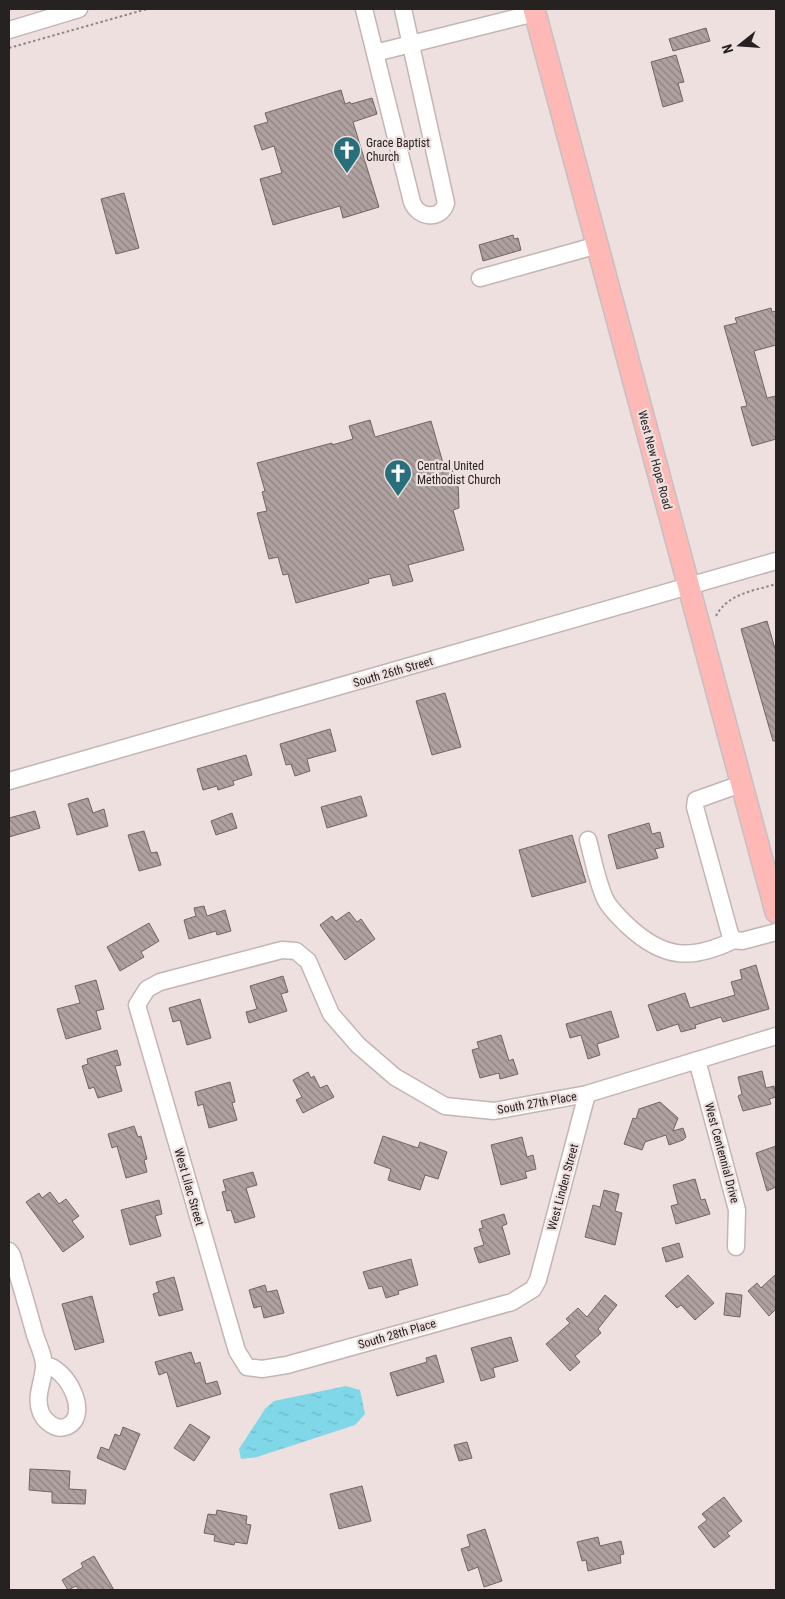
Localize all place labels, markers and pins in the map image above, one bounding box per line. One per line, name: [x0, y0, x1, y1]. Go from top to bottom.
church icon: Grace Baptist Church: [332, 135, 362, 174]
place label: Grace Baptist Church: [366, 136, 430, 164]
church icon: Central United Methodist Church: [383, 458, 413, 497]
place label: Central United Methodist Church: [417, 459, 501, 487]

